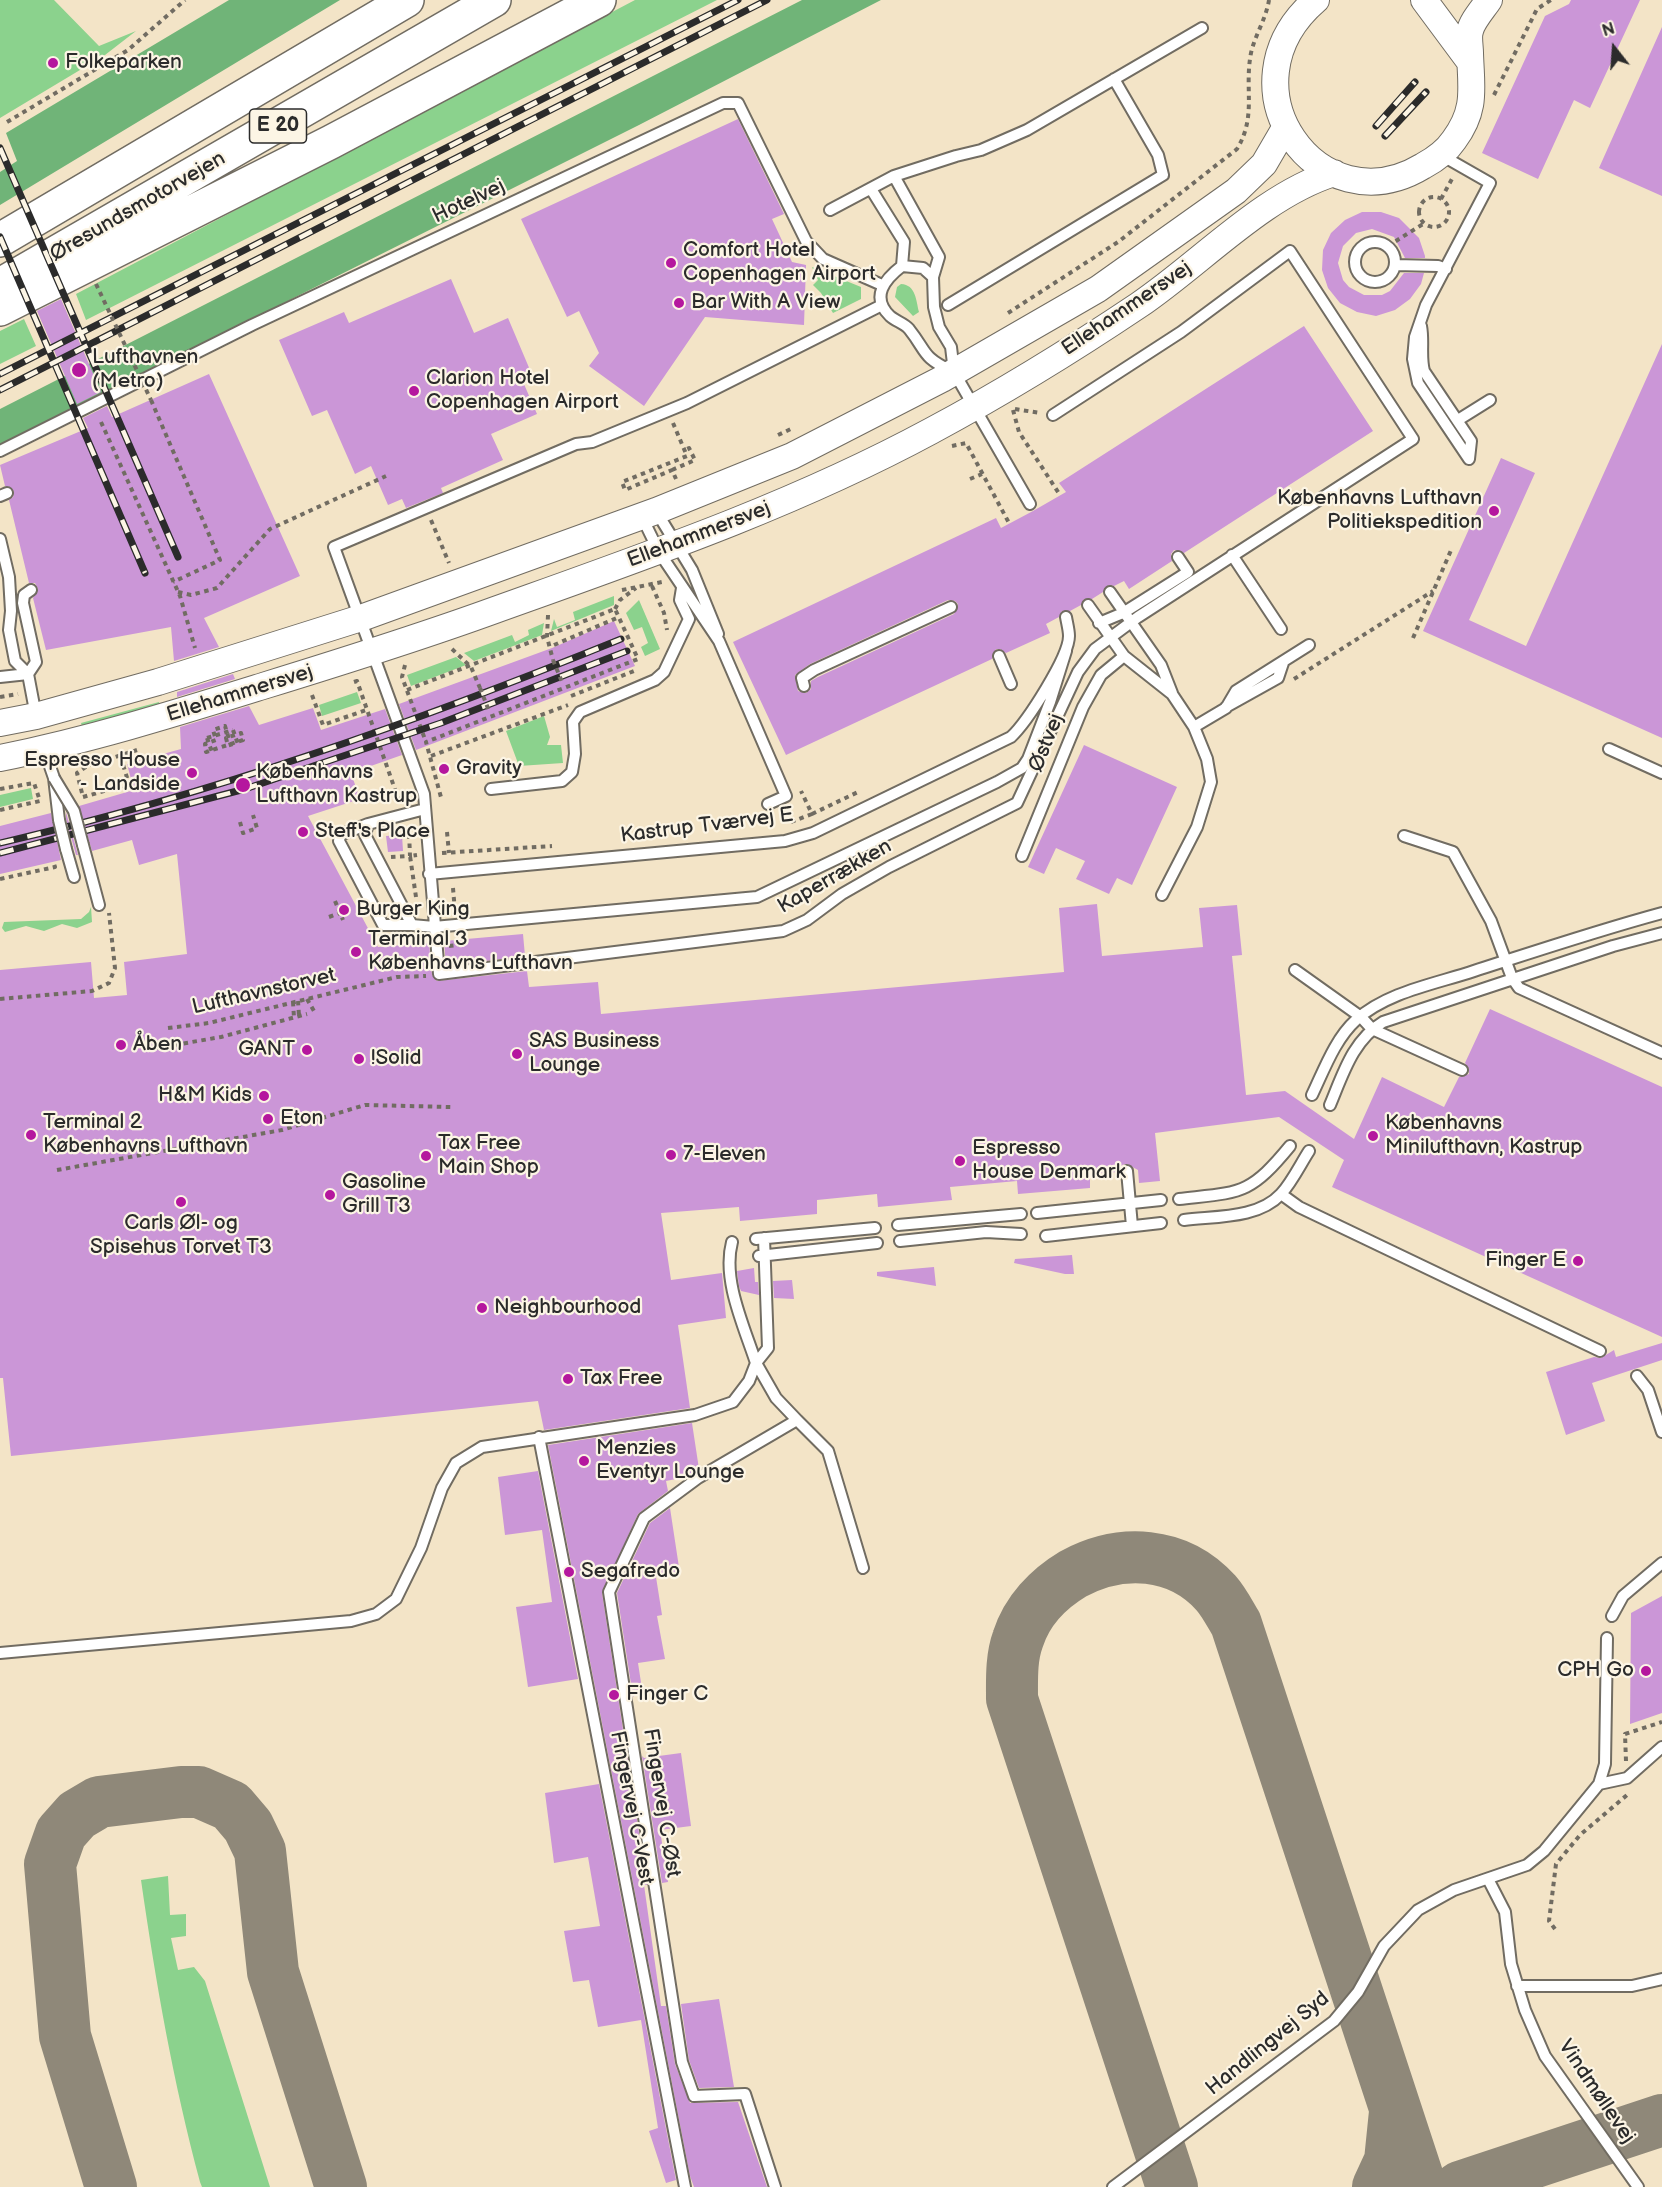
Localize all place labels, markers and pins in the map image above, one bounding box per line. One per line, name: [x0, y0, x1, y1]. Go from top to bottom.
place label: Folkeparken: [65, 50, 182, 76]
marker: Folkeparken: [46, 56, 60, 70]
place label: Comfort Hotel Copenhagen Airport: [683, 238, 876, 288]
marker: Comfort Hotel Copenhagen Airport: [664, 256, 678, 270]
place label: Bar With A View: [691, 290, 840, 316]
marker: Bar With A View: [672, 296, 686, 310]
place label: Lufthavnen (Metro): [92, 345, 198, 395]
marker: Lufthavnen (Metro): [70, 361, 88, 379]
place label: Clarion Hotel Copenhagen Airport: [426, 366, 619, 416]
marker: Clarion Hotel Copenhagen Airport: [407, 384, 421, 398]
place label: Københavns Lufthavn Politiekspedition: [1277, 486, 1482, 536]
marker: Københavns Lufthavn Politiekspedition: [1487, 504, 1501, 518]
place label: Espresso House - Landside: [24, 748, 180, 798]
place label: Gravity: [456, 756, 522, 782]
place label: Københavns Lufthavn Kastrup: [256, 760, 417, 810]
marker: Gravity: [437, 762, 451, 776]
marker: Espresso House - Landside: [185, 766, 199, 780]
marker: Københavns Lufthavn Kastrup: [234, 776, 252, 794]
place label: Steff's Place: [315, 819, 430, 845]
marker: Steff's Place: [296, 825, 310, 839]
place label: Burger King: [356, 897, 470, 923]
marker: Burger King: [337, 903, 351, 917]
place label: Terminal 3 Københavns Lufthavn: [368, 927, 573, 977]
marker: Terminal 3 Københavns Lufthavn: [349, 945, 363, 959]
place label: SAS Business Lounge: [529, 1029, 659, 1079]
place label: Åben: [133, 1032, 182, 1058]
place label: GANT: [238, 1037, 295, 1063]
marker: Åben: [114, 1038, 128, 1052]
marker: GANT: [300, 1043, 314, 1057]
place label: !Solid: [371, 1046, 422, 1072]
marker: SAS Business Lounge: [510, 1047, 524, 1061]
marker: !Solid: [352, 1052, 366, 1066]
place label: H&M Kids: [158, 1083, 252, 1109]
marker: H&M Kids: [257, 1089, 271, 1103]
place label: Eton: [280, 1106, 323, 1132]
place label: Terminal 2 Københavns Lufthavn: [43, 1110, 248, 1160]
place label: Københavns Minilufthavn, Kastrup: [1385, 1111, 1583, 1161]
marker: Eton: [261, 1112, 275, 1126]
marker: Terminal 2 Københavns Lufthavn: [24, 1128, 38, 1142]
marker: Københavns Minilufthavn, Kastrup: [1366, 1129, 1380, 1143]
place label: Tax Free Main Shop: [438, 1131, 539, 1181]
place label: Espresso House Denmark: [972, 1136, 1126, 1186]
place label: 7-Eleven: [683, 1142, 766, 1168]
marker: 7-Eleven: [664, 1148, 678, 1162]
marker: Tax Free Main Shop: [419, 1149, 433, 1163]
marker: Espresso House Denmark: [953, 1154, 967, 1168]
place label: Gasoline Grill T3: [342, 1170, 426, 1220]
marker: Gasoline Grill T3: [323, 1188, 337, 1202]
marker: Carls Øl- og Spisehus Torvet T3: [174, 1195, 188, 1209]
place label: Carls Øl- og Spisehus Torvet T3: [90, 1211, 272, 1261]
place label: Finger E: [1485, 1248, 1566, 1274]
marker: Finger E: [1571, 1254, 1585, 1268]
place label: Neighbourhood: [494, 1295, 641, 1321]
marker: Neighbourhood: [475, 1301, 489, 1315]
place label: Tax Free: [580, 1366, 662, 1392]
marker: Tax Free: [561, 1372, 575, 1386]
place label: Menzies Eventyr Lounge: [596, 1436, 744, 1486]
marker: Menzies Eventyr Lounge: [577, 1454, 591, 1468]
place label: Segafredo: [581, 1559, 680, 1585]
marker: Segafredo: [562, 1565, 576, 1579]
place label: CPH Go: [1557, 1658, 1634, 1684]
marker: CPH Go: [1639, 1664, 1653, 1678]
place label: Finger C: [626, 1682, 708, 1708]
marker: Finger C: [607, 1688, 621, 1702]

